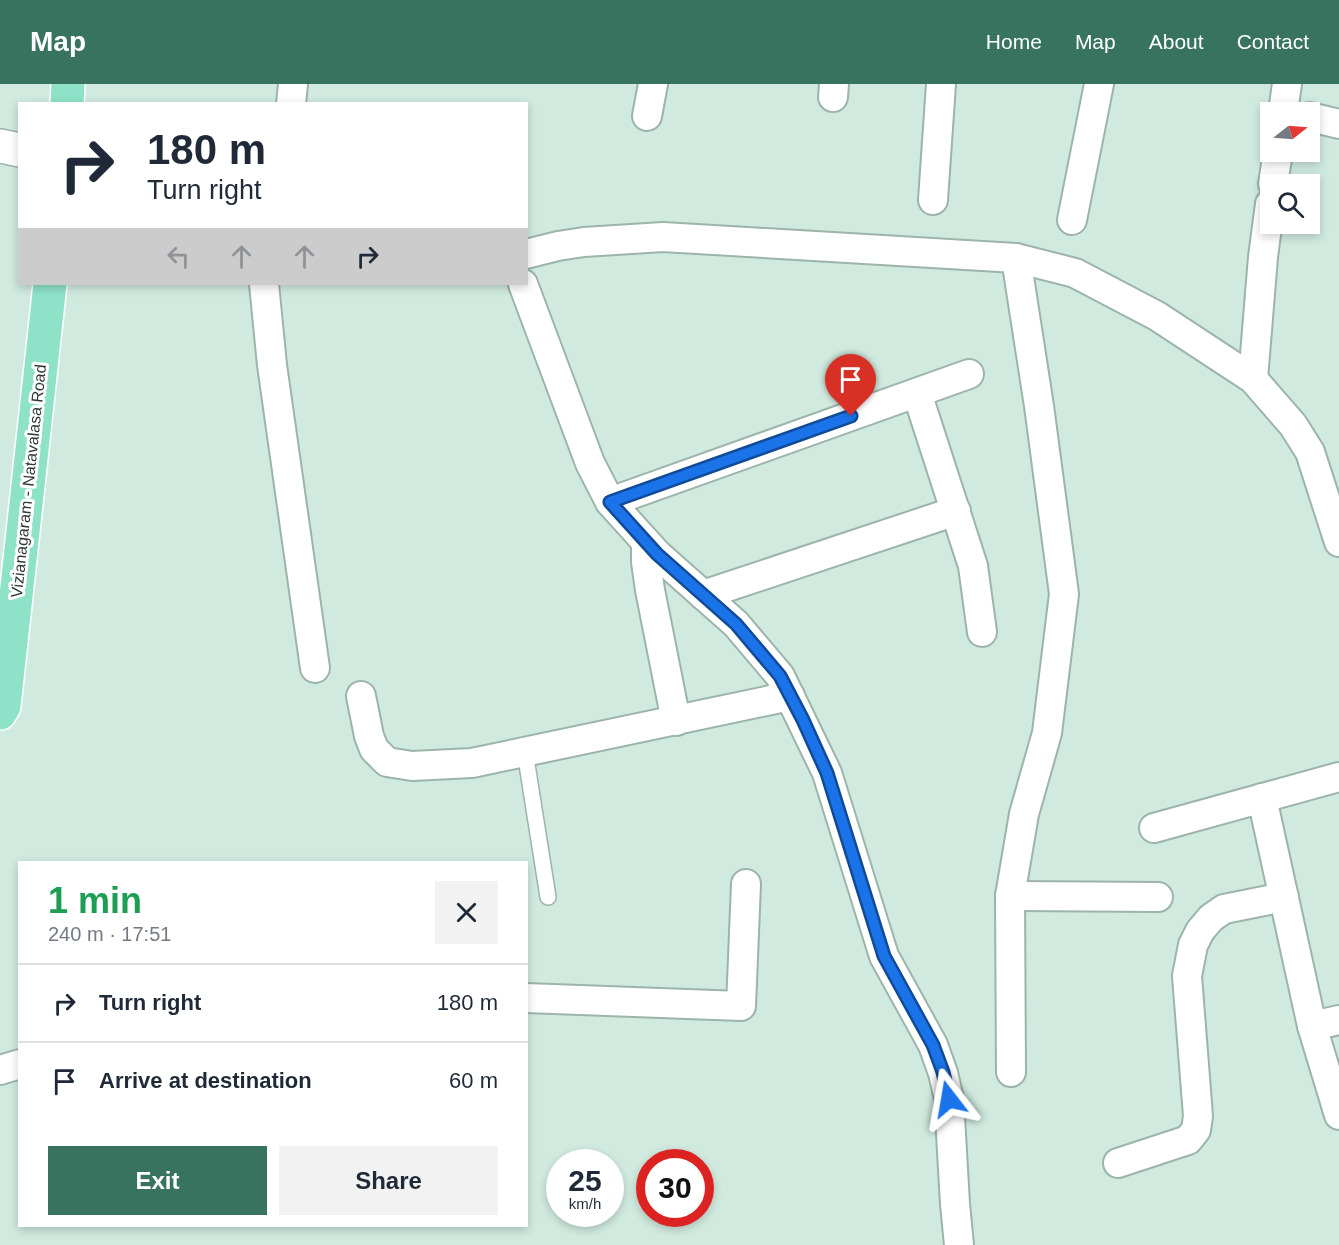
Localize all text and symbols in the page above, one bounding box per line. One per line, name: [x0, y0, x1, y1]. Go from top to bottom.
text: Map: [30, 26, 86, 57]
text: Home: [986, 30, 1042, 53]
text: Map: [1075, 30, 1116, 53]
text: About: [1149, 30, 1204, 53]
text: Contact: [1237, 30, 1309, 53]
north arrow: [1260, 102, 1320, 162]
map controls: [1260, 102, 1320, 234]
icon: right: [48, 126, 126, 204]
text: 180 m: [147, 126, 266, 173]
button: search: [1260, 174, 1320, 234]
text: Turn right: [147, 175, 262, 205]
icon: left: [162, 240, 195, 273]
icon: ahead: [225, 240, 258, 273]
icon: ahead: [288, 240, 321, 273]
icon: right: [351, 240, 384, 273]
pin: [825, 354, 876, 416]
icon: arrive: [834, 363, 867, 396]
street label: Vizianagaram - Natavalasa Road: [8, 364, 49, 599]
text: 1 min: [48, 880, 142, 921]
button: close: [435, 881, 498, 944]
text: 240 m · 17:51: [48, 923, 171, 945]
icon: right: [48, 987, 81, 1020]
text: Turn right: [99, 990, 201, 1015]
text: 180 m: [437, 990, 498, 1015]
icon: arrive: [48, 1065, 81, 1098]
position arrow: [917, 1067, 981, 1131]
text: Arrive at destination: [99, 1068, 312, 1093]
text: 60 m: [449, 1068, 498, 1093]
button: Exit: [48, 1146, 267, 1215]
button: Share: [279, 1146, 498, 1215]
speed limit sign: 30: [636, 1149, 714, 1227]
text: 25: [568, 1164, 602, 1197]
text: km/h: [569, 1195, 601, 1212]

